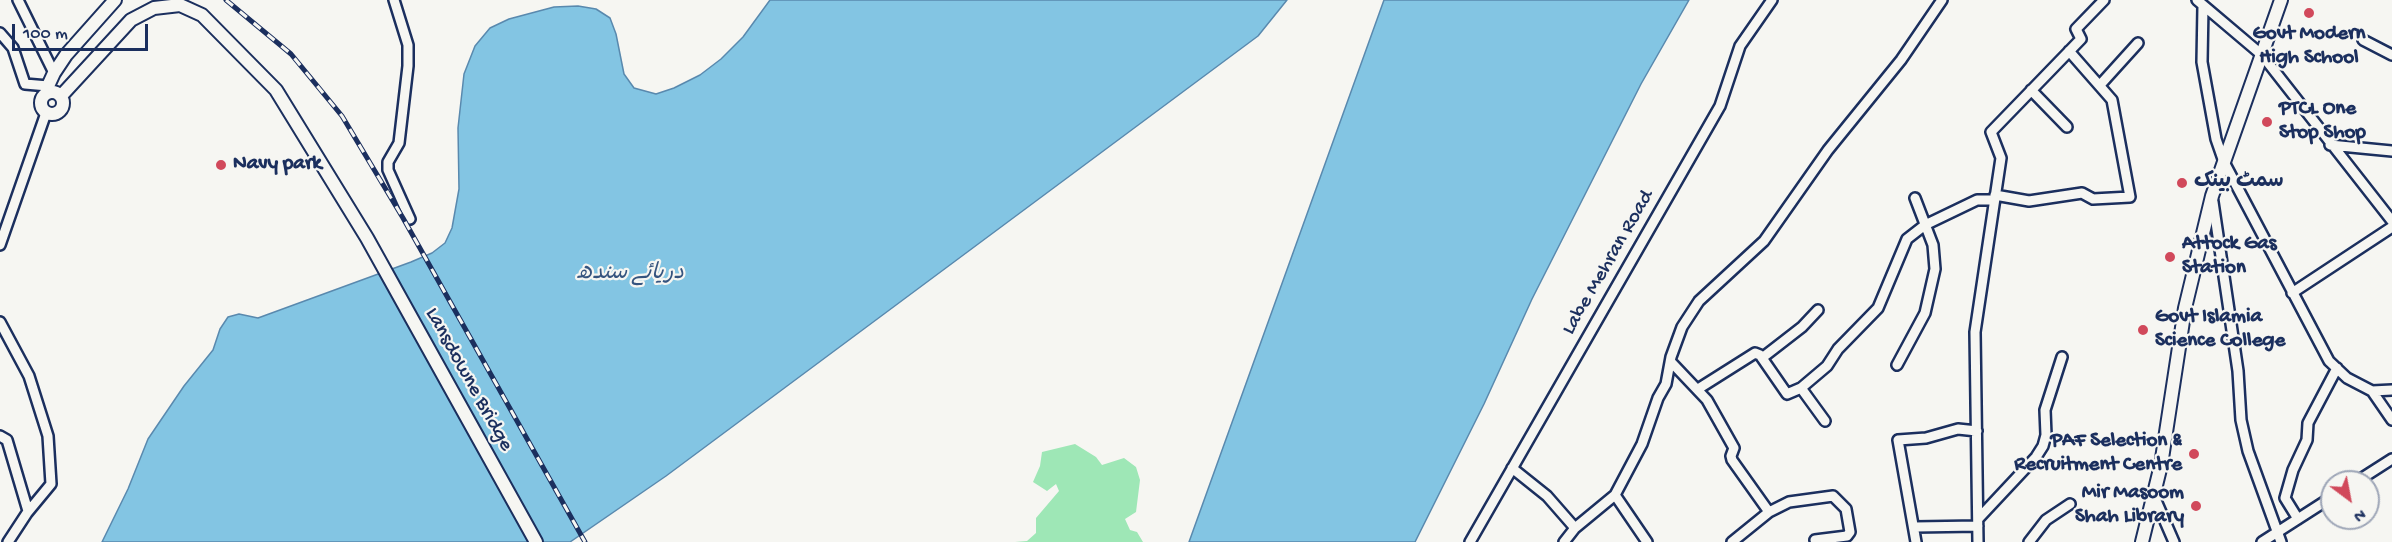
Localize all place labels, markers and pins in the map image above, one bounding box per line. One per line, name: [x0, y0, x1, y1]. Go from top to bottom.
marker: Govt Modern High School: [2302, 6, 2316, 20]
place label: Govt Modern High School: [2253, 22, 2365, 72]
place label: PTCL One Stop Shop: [2279, 97, 2366, 147]
marker: PTCL One Stop Shop: [2260, 115, 2274, 129]
place label: Navy park: [233, 152, 322, 178]
marker: Navy park: [214, 158, 228, 172]
place label: سمٹ بینک: [2194, 170, 2284, 196]
marker: سمٹ بینک: [2175, 176, 2189, 190]
place label: Attock Gas Station: [2182, 232, 2277, 282]
marker: Attock Gas Station: [2163, 250, 2177, 264]
place label: Govt Islamia Science College: [2155, 305, 2285, 355]
marker: Govt Islamia Science College: [2136, 323, 2150, 337]
place label: PAF Selection & Recruitment Centre: [2014, 429, 2182, 479]
marker: PAF Selection & Recruitment Centre: [2187, 447, 2201, 461]
place label: Mir Masoom Shah Library: [2075, 481, 2184, 531]
marker: Mir Masoom Shah Library: [2189, 499, 2203, 513]

